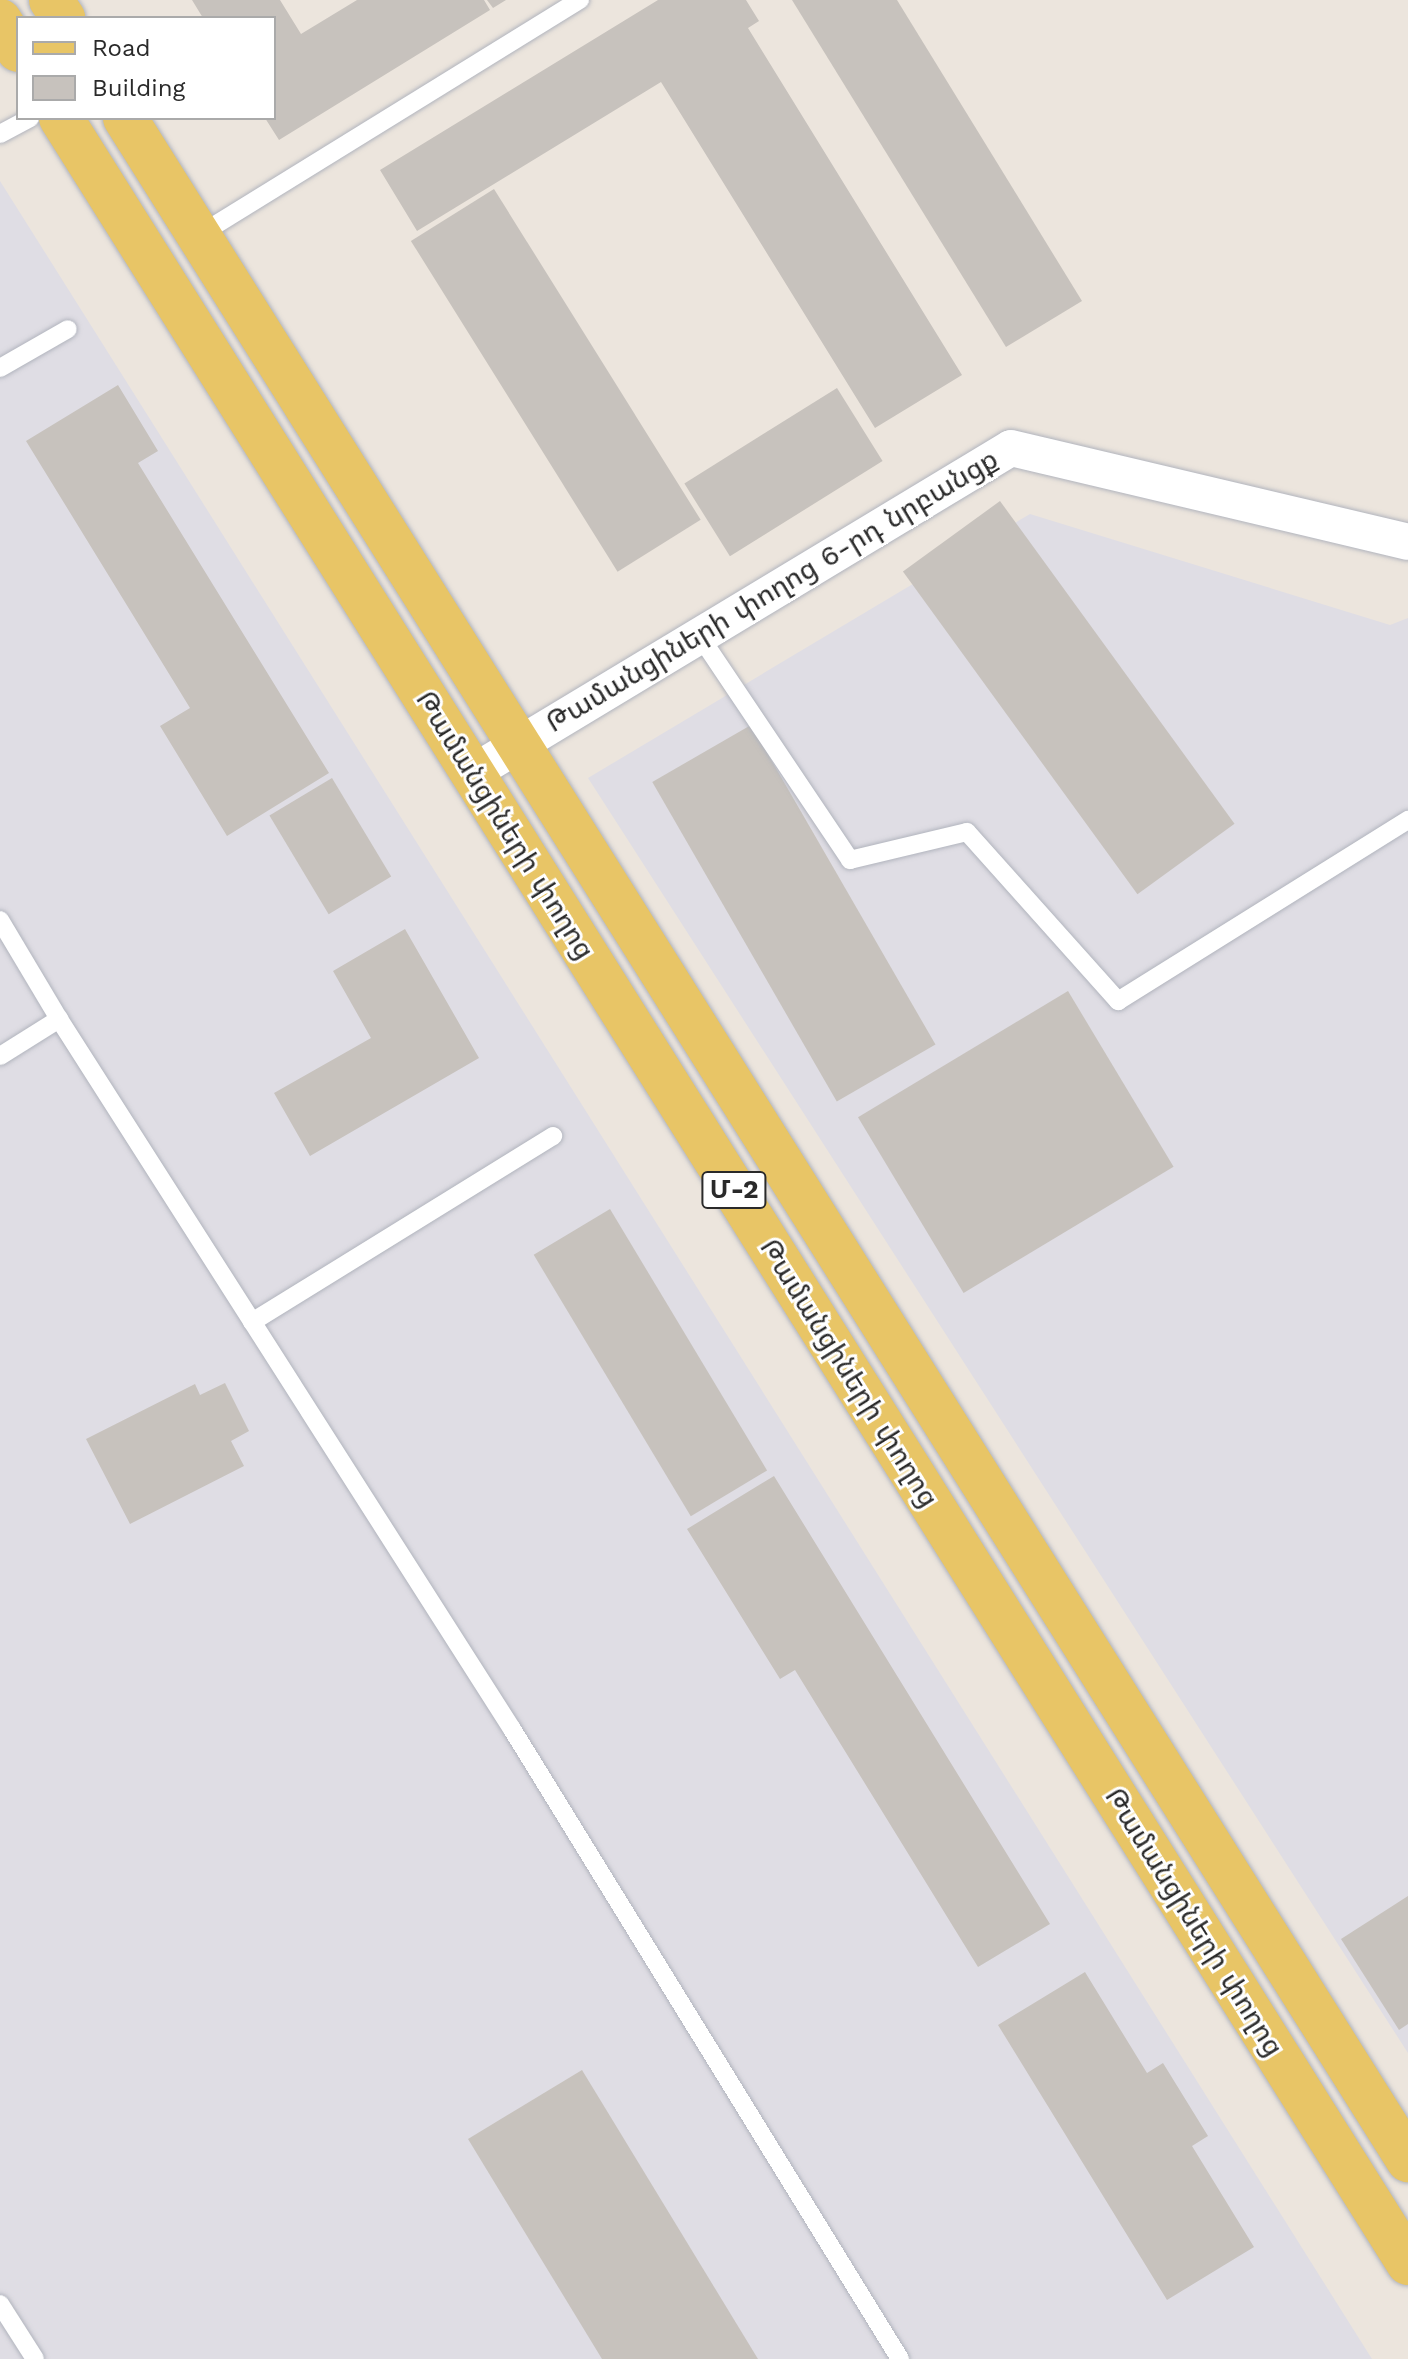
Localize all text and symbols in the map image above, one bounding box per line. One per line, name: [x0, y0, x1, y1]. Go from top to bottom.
legend: [16, 16, 276, 120]
text: Road: [92, 34, 151, 62]
text: Building: [92, 74, 185, 102]
street label: Թամանցիների փողոց 6-րդ նրբանցք: [540, 442, 1004, 740]
street label: Թամանցիների փողոց: [409, 685, 601, 965]
road number: Մ-2: [700, 1168, 768, 1212]
street label: Թամանցիների փողոց: [753, 1233, 945, 1513]
street label: Թամանցիների փողոց: [1098, 1782, 1290, 2062]

